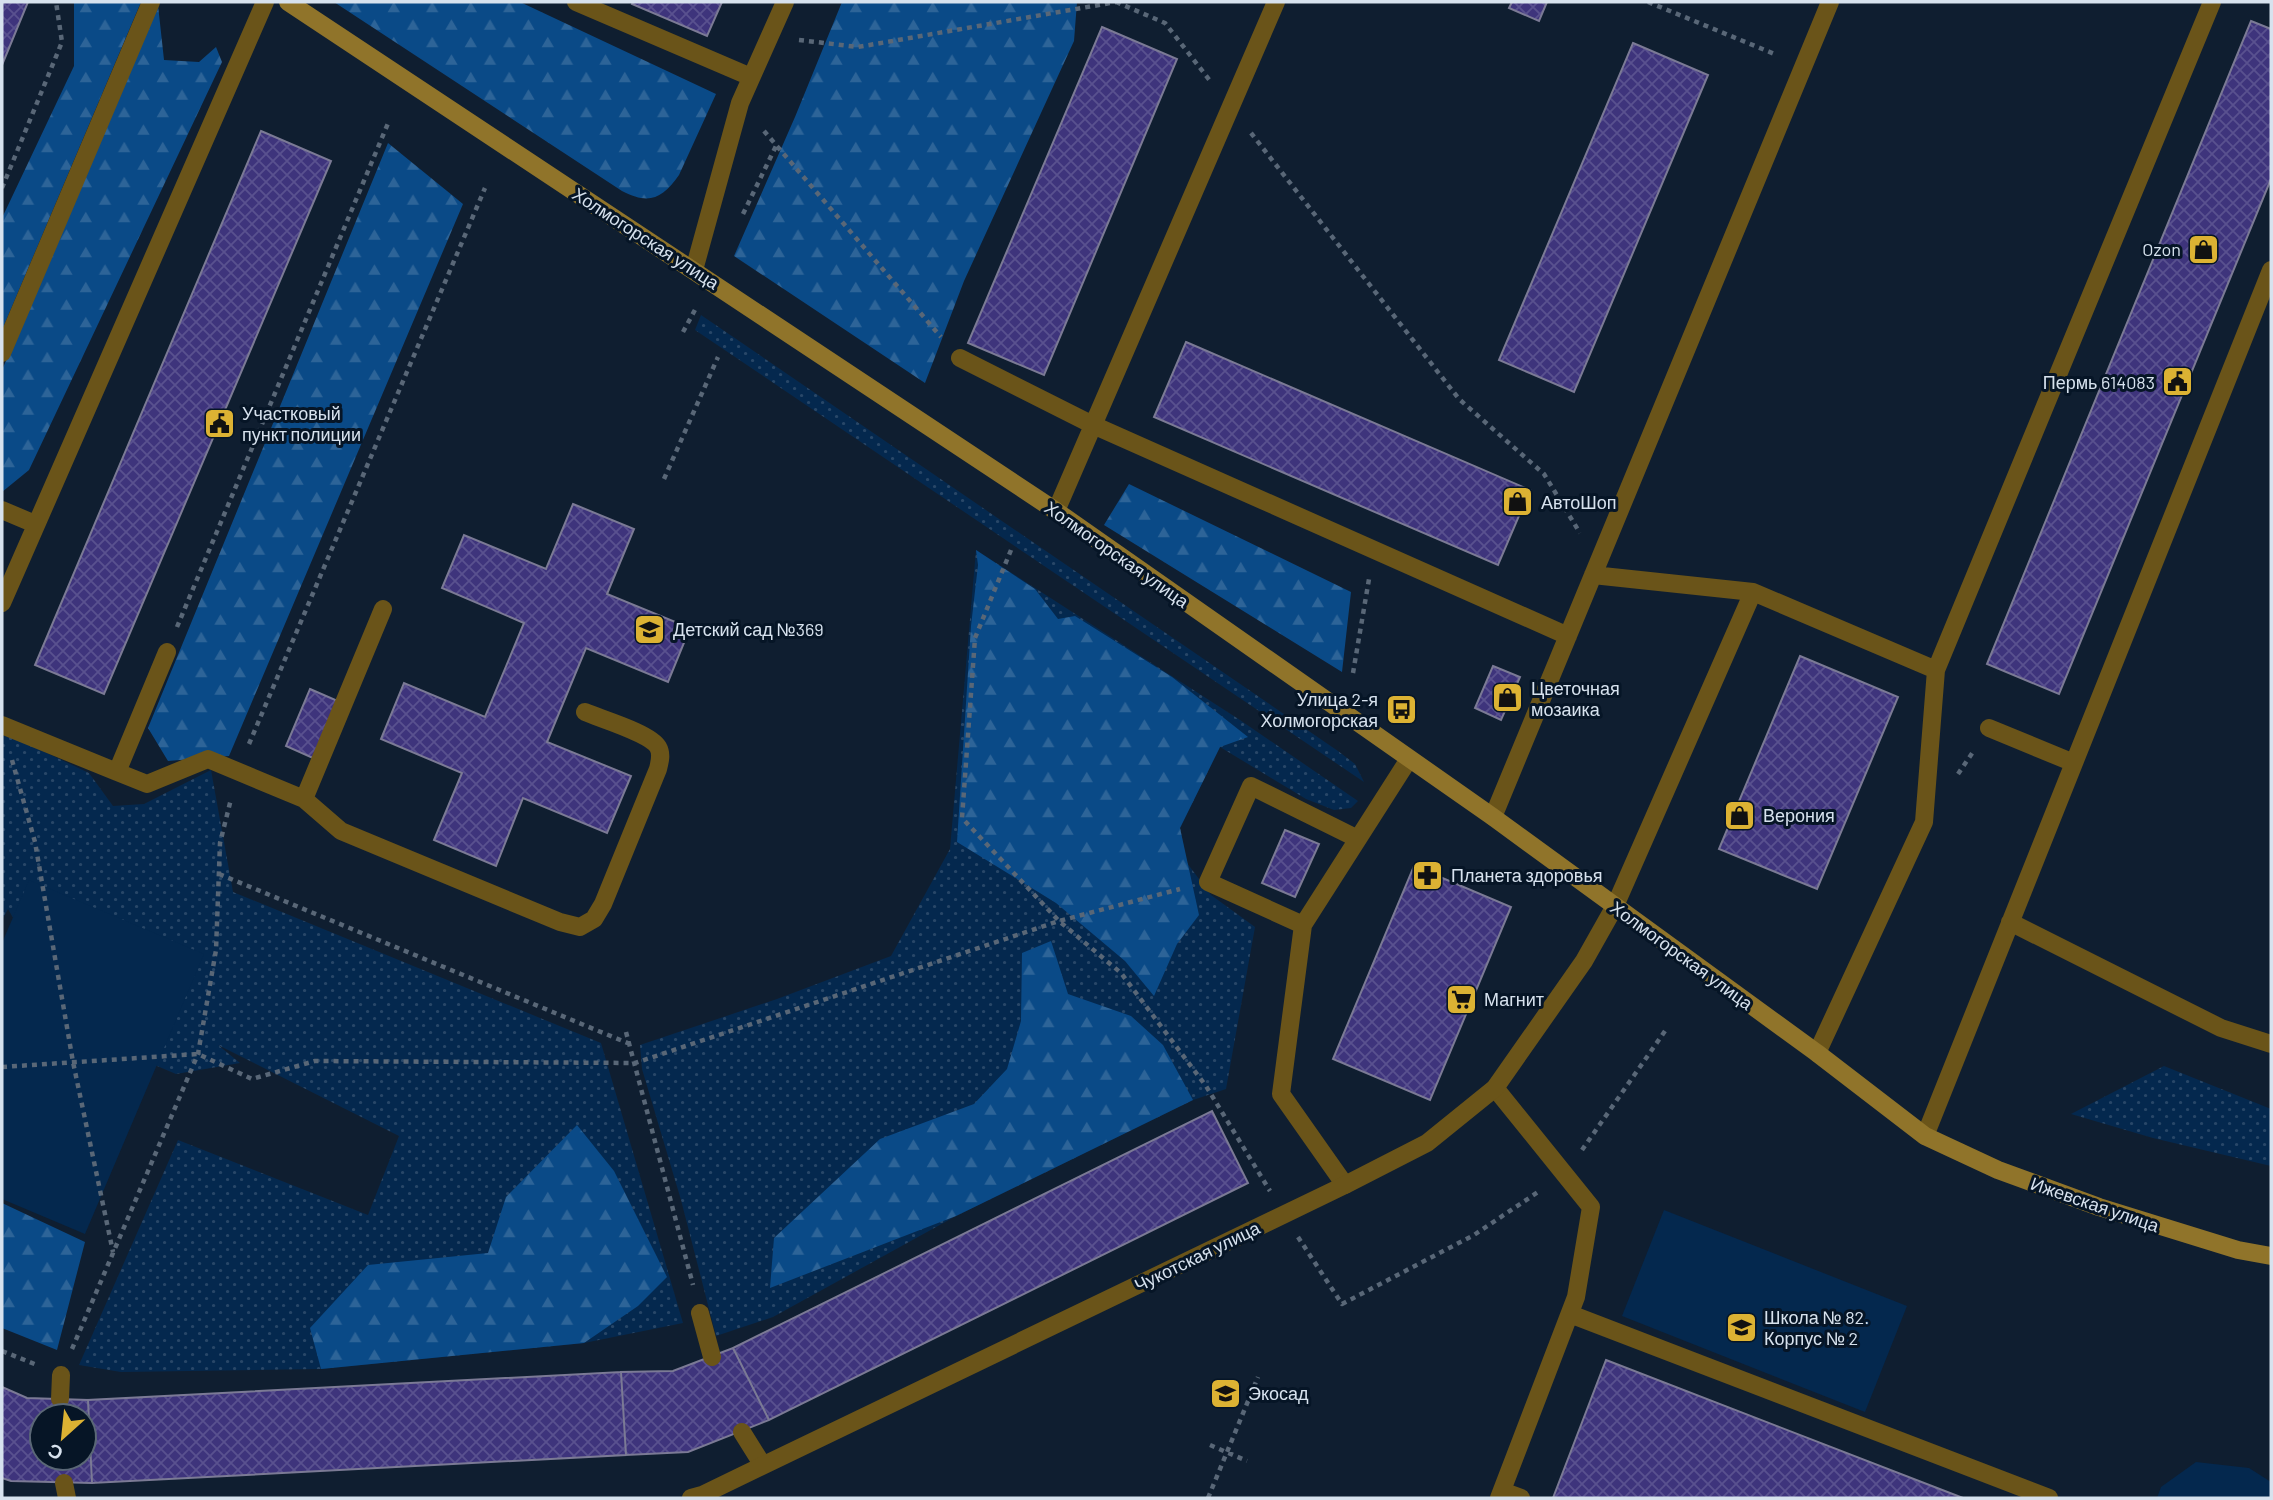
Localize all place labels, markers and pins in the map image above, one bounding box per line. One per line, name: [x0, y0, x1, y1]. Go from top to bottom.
shop icon: Ozon: [2187, 232, 2221, 266]
place label: Ozon: [2142, 238, 2181, 260]
public building icon: Пермь 614083: [2161, 365, 2195, 399]
place label: Пермь 614083: [2043, 371, 2155, 393]
place label: Участковый пункт полиции: [242, 402, 361, 445]
public building icon: Участковый пункт полиции: [202, 406, 236, 440]
shop icon: АвтоШоп: [1501, 485, 1535, 519]
place label: АвтоШоп: [1541, 491, 1616, 513]
school or university icon: Детский сад №369: [633, 612, 667, 646]
place label: Детский сад №369: [673, 618, 824, 640]
place label: Цветочная мозаика: [1531, 677, 1620, 720]
shop icon: Цветочная мозаика: [1491, 681, 1525, 715]
place label: Улица 2-я Холмогорская: [1260, 688, 1378, 731]
bus stop icon: Улица 2-я Холмогорская: [1384, 692, 1418, 726]
shop icon: Верония: [1723, 798, 1757, 832]
place label: Верония: [1763, 804, 1835, 826]
pharmacy icon: Планета здоровья: [1411, 858, 1445, 892]
place label: Планета здоровья: [1451, 864, 1603, 886]
supermarket icon: Магнит: [1444, 982, 1478, 1016]
place label: Магнит: [1484, 988, 1544, 1010]
place label: Школа № 82. Корпус № 2: [1764, 1306, 1869, 1349]
school or university icon: Школа № 82. Корпус № 2: [1724, 1310, 1758, 1344]
school or university icon: Экосад: [1208, 1376, 1242, 1410]
place label: Экосад: [1248, 1382, 1309, 1404]

